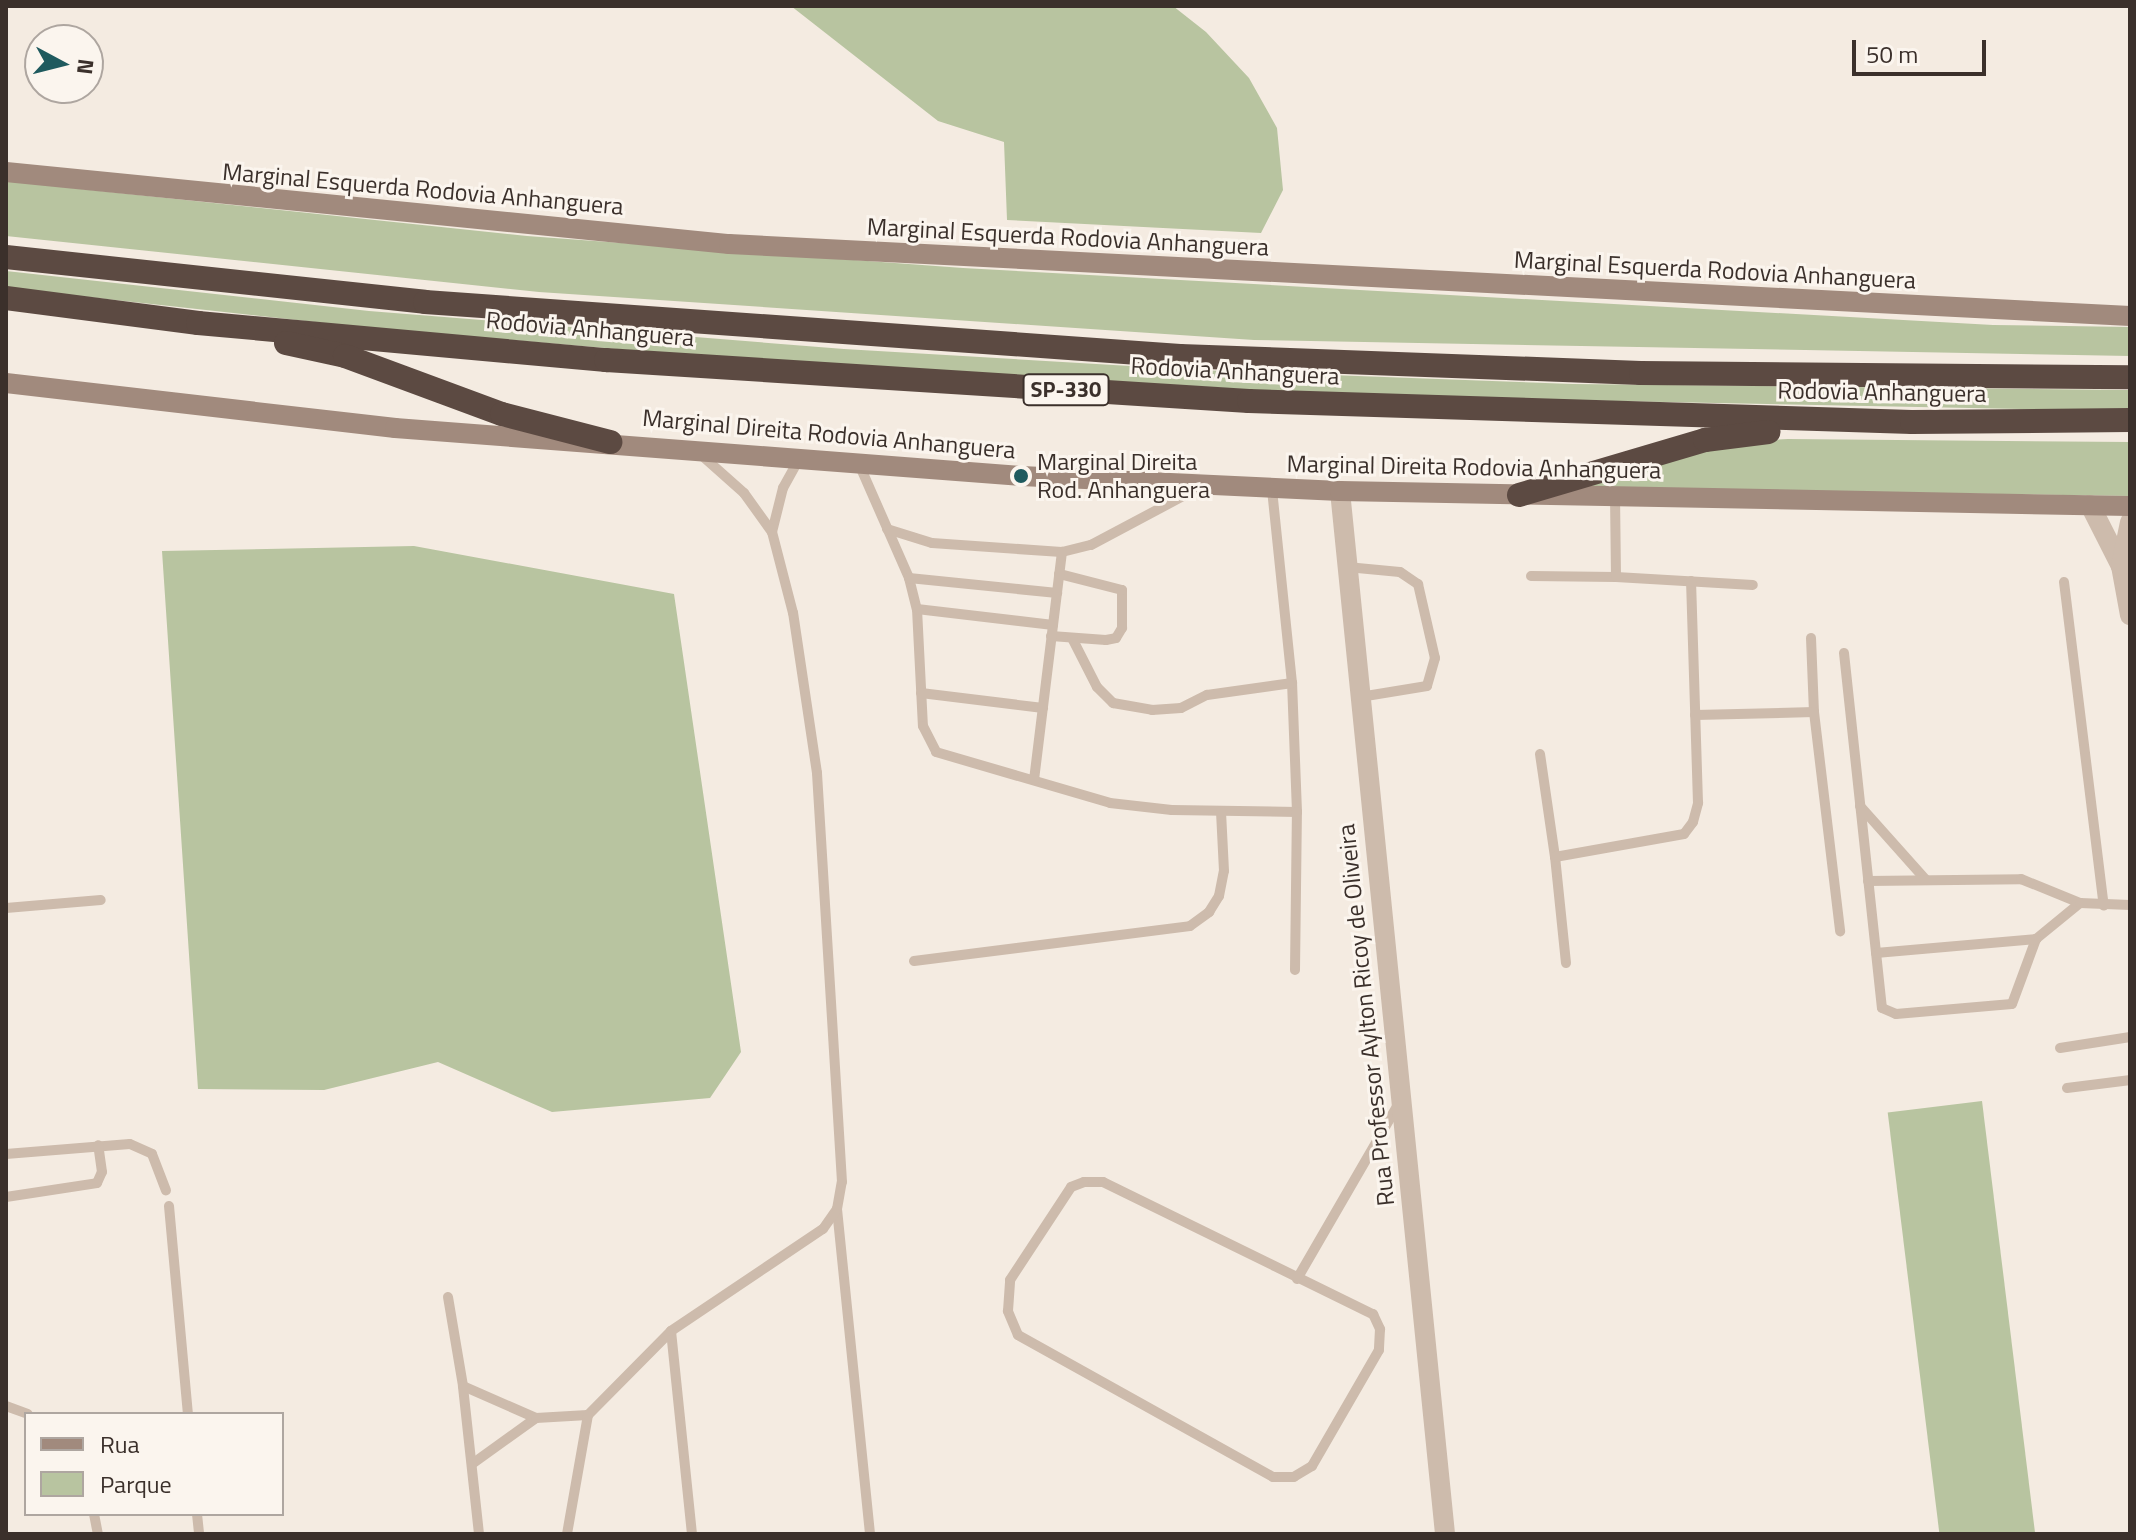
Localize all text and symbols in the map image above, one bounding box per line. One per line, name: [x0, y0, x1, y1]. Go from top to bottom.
north arrow: [24, 24, 104, 104]
scale bar: [1856, 24, 1990, 74]
text: 50 m: [1866, 36, 1918, 72]
text: N: [68, 57, 104, 76]
street label: Marginal Esquerda Rodovia Anhanguera: [221, 157, 625, 221]
street label: Marginal Esquerda Rodovia Anhanguera: [866, 212, 1270, 262]
street label: Marginal Esquerda Rodovia Anhanguera: [1513, 245, 1917, 295]
street label: Rodovia Anhanguera: [485, 306, 695, 352]
street label: Rodovia Anhanguera: [1130, 351, 1340, 391]
road number: SP-330: [1022, 372, 1110, 408]
street label: Rodovia Anhanguera: [1777, 376, 1987, 408]
street label: Marginal Direita Rodovia Anhanguera: [641, 403, 1017, 465]
place label: Marginal Direita Rod. Anhanguera: [1037, 448, 1210, 504]
street label: Marginal Direita Rodovia Anhanguera: [1286, 449, 1662, 485]
marker: Marginal Direita Rod. Anhanguera: [1012, 467, 1030, 485]
street label: Rua Professor Aylton Ricoy de Oliveira: [1332, 823, 1400, 1207]
legend: [24, 1412, 284, 1516]
text: Rua: [100, 1426, 139, 1462]
text: Parque: [100, 1466, 172, 1502]

